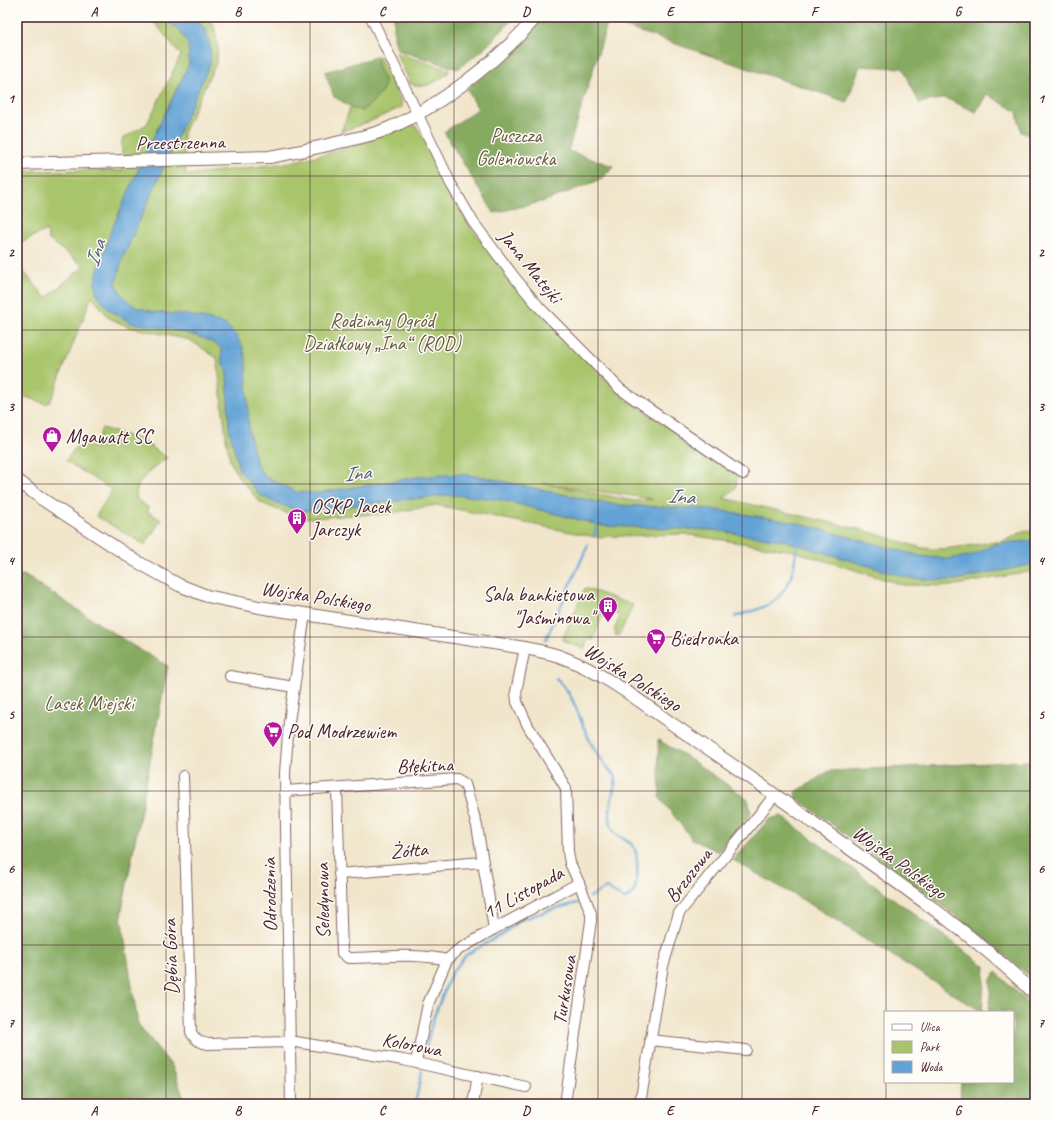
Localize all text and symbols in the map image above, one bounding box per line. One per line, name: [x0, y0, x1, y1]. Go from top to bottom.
text: A: [91, 4, 99, 20]
text: B: [235, 4, 243, 20]
text: C: [379, 4, 387, 20]
text: D: [522, 4, 531, 20]
text: E: [667, 4, 676, 20]
text: F: [811, 4, 820, 20]
text: G: [955, 4, 963, 20]
text: 1: [8, 91, 16, 107]
text: 1: [1038, 91, 1046, 107]
park label: Puszcza Goleniowska: [477, 123, 557, 171]
street label: Przestrzenna: [135, 129, 226, 156]
street label: Jana Matejki: [493, 224, 569, 310]
water label: Ina: [78, 235, 112, 270]
text: 2: [8, 245, 15, 261]
text: 2: [1038, 245, 1045, 261]
park label: Rodzinny Ogród Działkowy „Ina“ (ROD): [303, 308, 462, 356]
text: 3: [8, 399, 15, 415]
text: 3: [1038, 399, 1045, 415]
place label: Mgawatt SC: [66, 424, 154, 449]
shop icon: Mgawatt SC: [41, 425, 63, 453]
water label: Ina: [342, 458, 374, 487]
water label: Ina: [667, 482, 697, 510]
place label: OSKP Jacek Jarczyk: [310, 494, 392, 542]
building icon: OSKP Jacek Jarczyk: [286, 507, 308, 535]
text: 4: [8, 553, 16, 569]
text: 4: [1038, 553, 1046, 569]
street label: Wojska Polskiego: [260, 576, 373, 618]
place label: Sala bankietowa "Jaśminowa": [483, 582, 598, 630]
building icon: Sala bankietowa "Jaśminowa": [597, 595, 619, 623]
place label: Biedronka: [670, 626, 739, 651]
supermarket icon: Biedronka: [645, 627, 667, 655]
street label: Wojska Polskiego: [579, 638, 687, 718]
park label: Lasek Miejski: [44, 691, 136, 716]
text: 5: [8, 707, 15, 723]
text: 5: [1038, 707, 1045, 723]
place label: Pod Modrzewiem: [287, 719, 397, 744]
supermarket icon: Pod Modrzewiem: [262, 720, 284, 748]
street label: Błękitna: [396, 752, 456, 779]
street label: Wojska Polskiego: [848, 820, 952, 905]
street label: Żółta: [389, 836, 430, 865]
street label: Brzozowa: [659, 841, 719, 908]
street label: Odrodzenia: [256, 856, 283, 932]
street label: 11 Listopada: [479, 860, 569, 925]
text: 6: [8, 861, 15, 877]
text: 6: [1038, 861, 1045, 877]
street label: Seledynowa: [309, 862, 336, 939]
street label: Dębia Góra: [157, 917, 184, 995]
street label: Turkusowa: [547, 952, 582, 1026]
legend: [884, 1011, 1014, 1083]
text: 7: [8, 1015, 15, 1031]
text: 7: [1038, 1015, 1045, 1031]
text: Ulica: [920, 1019, 941, 1035]
street label: Kolorowa: [380, 1027, 445, 1063]
text: Park: [920, 1039, 941, 1055]
text: Woda: [920, 1059, 944, 1075]
text: A: [91, 1103, 99, 1119]
text: B: [235, 1103, 243, 1119]
text: C: [379, 1103, 387, 1119]
text: D: [522, 1103, 531, 1119]
text: E: [667, 1103, 676, 1119]
text: F: [811, 1103, 820, 1119]
text: G: [955, 1103, 963, 1119]

